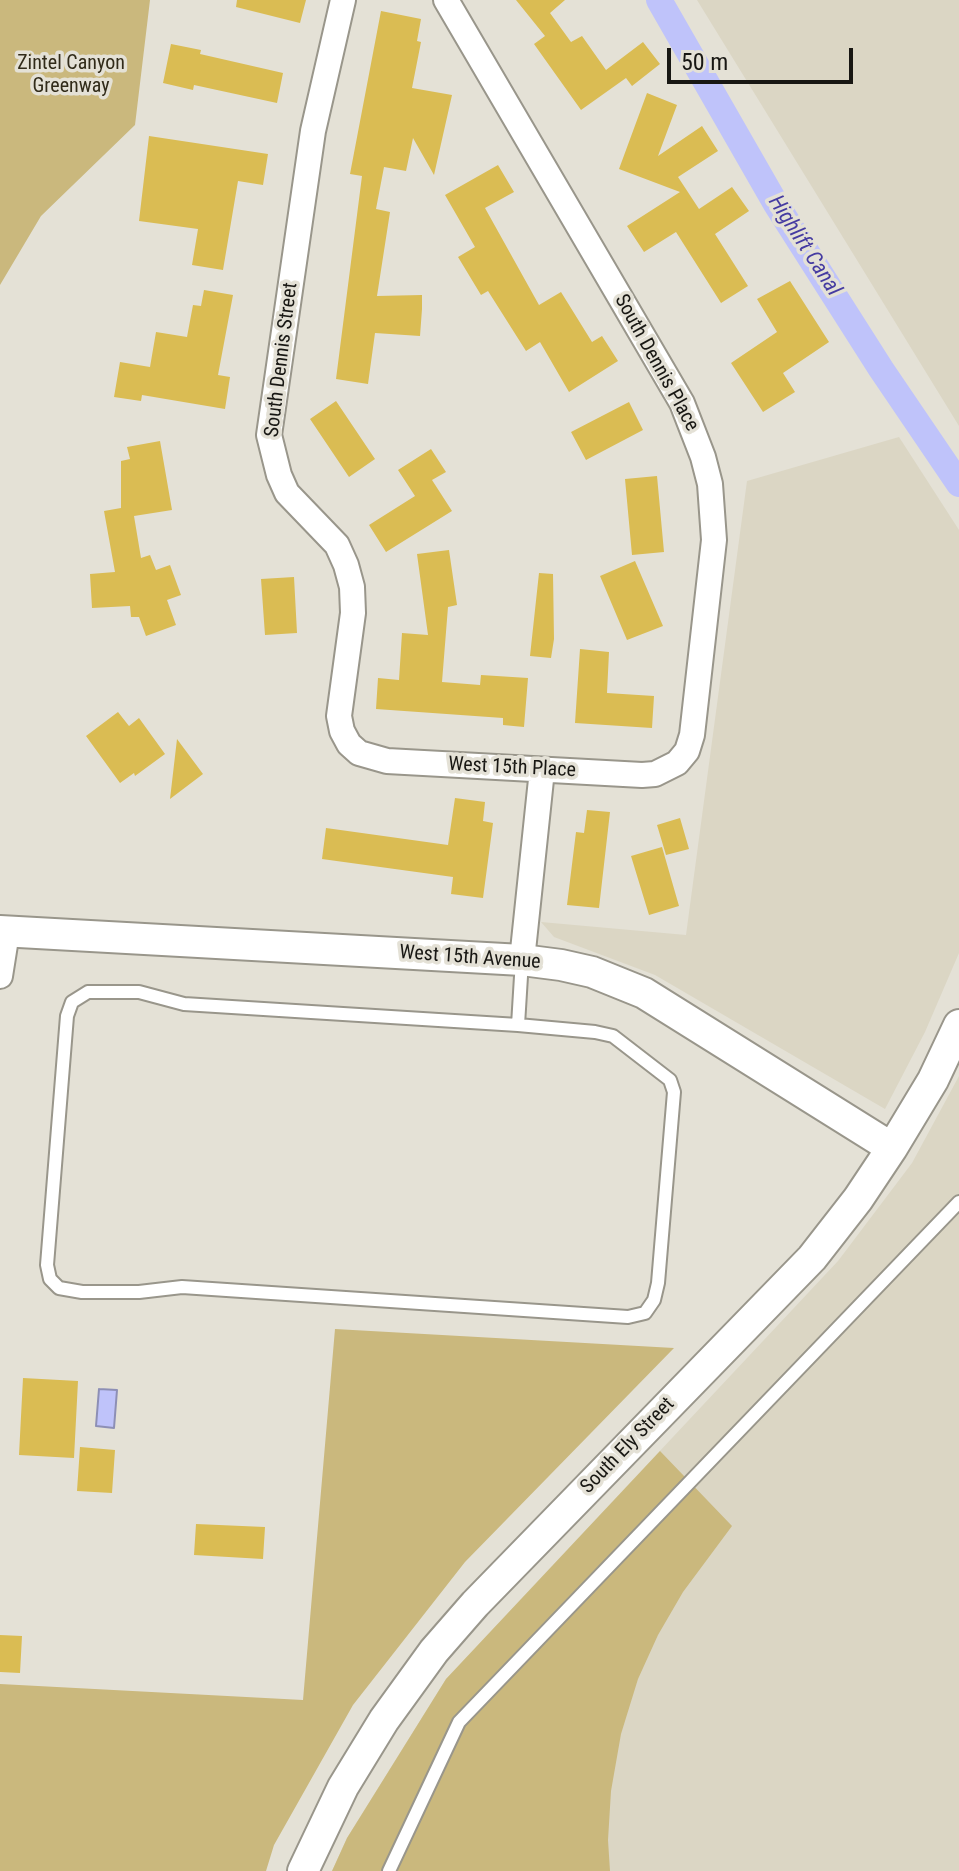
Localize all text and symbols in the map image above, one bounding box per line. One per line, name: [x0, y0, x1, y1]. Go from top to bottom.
scale bar: [671, 32, 857, 82]
text: 50 m: [681, 48, 728, 76]
park label: Zintel Canyon Greenway: [17, 52, 125, 99]
water label: Highlift Canal: [762, 191, 846, 301]
street label: South Dennis Street: [261, 281, 303, 439]
street label: South Dennis Place: [609, 290, 703, 436]
street label: West 15th Place: [448, 753, 576, 783]
street label: West 15th Avenue: [399, 941, 541, 975]
street label: South Ely Street: [576, 1393, 680, 1499]

